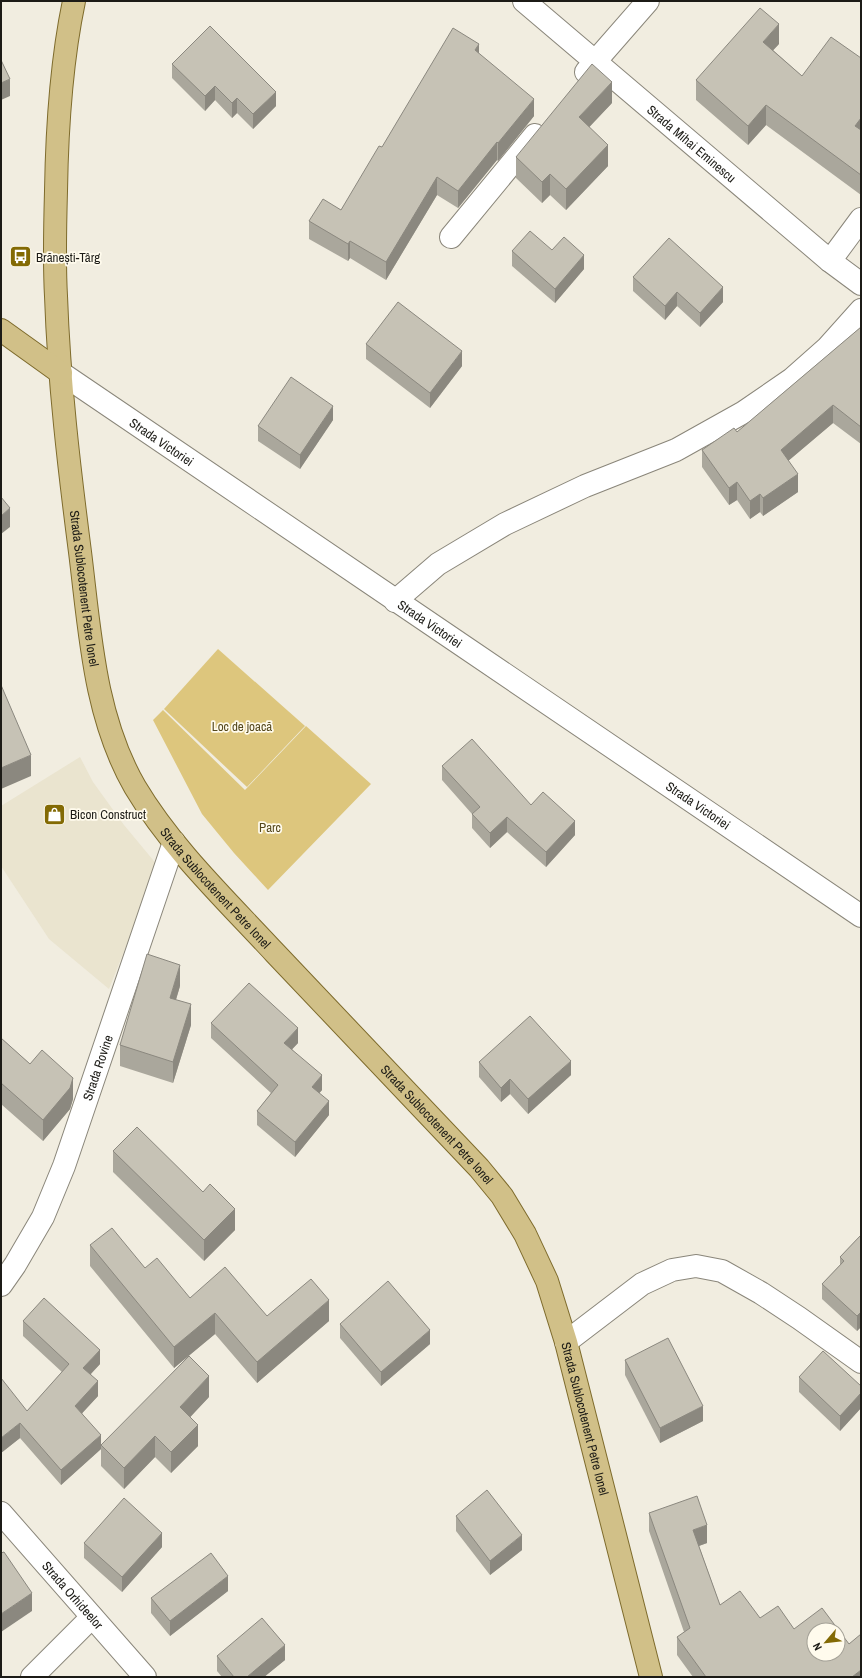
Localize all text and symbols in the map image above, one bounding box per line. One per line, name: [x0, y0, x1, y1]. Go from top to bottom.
street label: Strada Mihai Eminescu: [644, 101, 740, 186]
bus stop icon: Brănești-Târg: [7, 244, 33, 270]
place label: Brănești-Târg: [36, 249, 100, 266]
street label: Strada Victoriei: [126, 414, 197, 470]
street label: Strada Sublocotenent Petre Ionel: [66, 509, 103, 668]
street label: Strada Victoriei: [395, 596, 465, 651]
park label: Loc de joacă: [212, 718, 272, 735]
street label: Strada Victoriei: [663, 777, 734, 833]
shop icon: Bicon Construct: [41, 801, 67, 827]
place label: Bicon Construct: [70, 806, 146, 823]
park label: Parc: [259, 819, 281, 836]
street label: Strada Sublocotenent Petre Ionel: [157, 824, 275, 952]
street label: Strada Rovine: [78, 1033, 116, 1103]
street label: Strada Sublocotenent Petre Ionel: [377, 1061, 497, 1187]
street label: Strada Sublocotenent Petre Ionel: [558, 1340, 613, 1497]
street label: Strada Orhideelor: [39, 1557, 108, 1633]
north arrow: [806, 1622, 846, 1662]
text: N: [809, 1641, 825, 1653]

